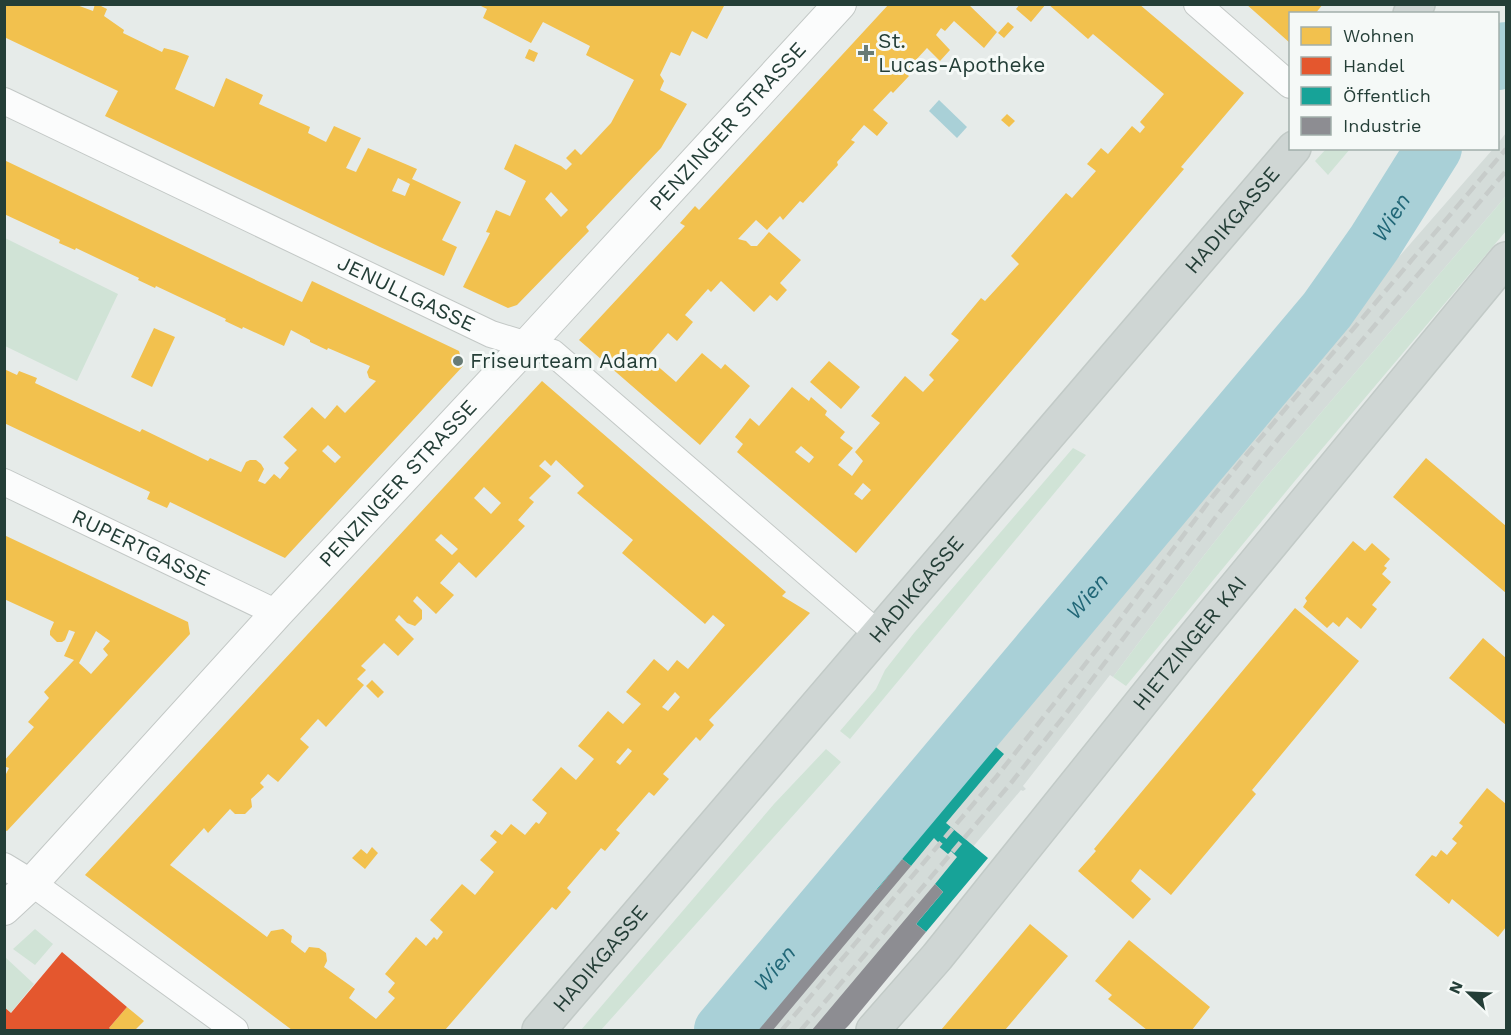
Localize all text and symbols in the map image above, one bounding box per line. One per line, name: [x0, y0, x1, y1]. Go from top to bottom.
legend: [1289, 12, 1499, 150]
text: Wohnen: [1343, 25, 1414, 46]
place label: St. Lucas-Apotheke: [878, 28, 1045, 77]
street label: PENZINGER STRASSE: [644, 37, 811, 216]
marker: St. Lucas-Apotheke: [859, 46, 873, 60]
text: Handel: [1343, 55, 1405, 76]
text: Öffentlich: [1343, 85, 1431, 106]
text: Industrie: [1343, 115, 1421, 136]
street label: HADIKGASSE: [1179, 161, 1285, 279]
water label: Wien: [1367, 189, 1415, 246]
street label: JENULLGASSE: [334, 249, 479, 337]
place label: Friseurteam Adam: [470, 348, 658, 373]
marker: Friseurteam Adam: [451, 354, 465, 368]
street label: PENZINGER STRASSE: [313, 394, 482, 572]
street label: RUPERTGASSE: [68, 504, 214, 591]
street label: HADIKGASSE: [863, 530, 969, 648]
water label: Wien: [1061, 568, 1113, 624]
street label: HIETZINGER KAI: [1127, 570, 1251, 715]
street label: HADIKGASSE: [547, 900, 653, 1017]
water label: Wien: [748, 940, 801, 996]
north arrow: [1439, 963, 1499, 1023]
text: N: [1445, 978, 1467, 997]

